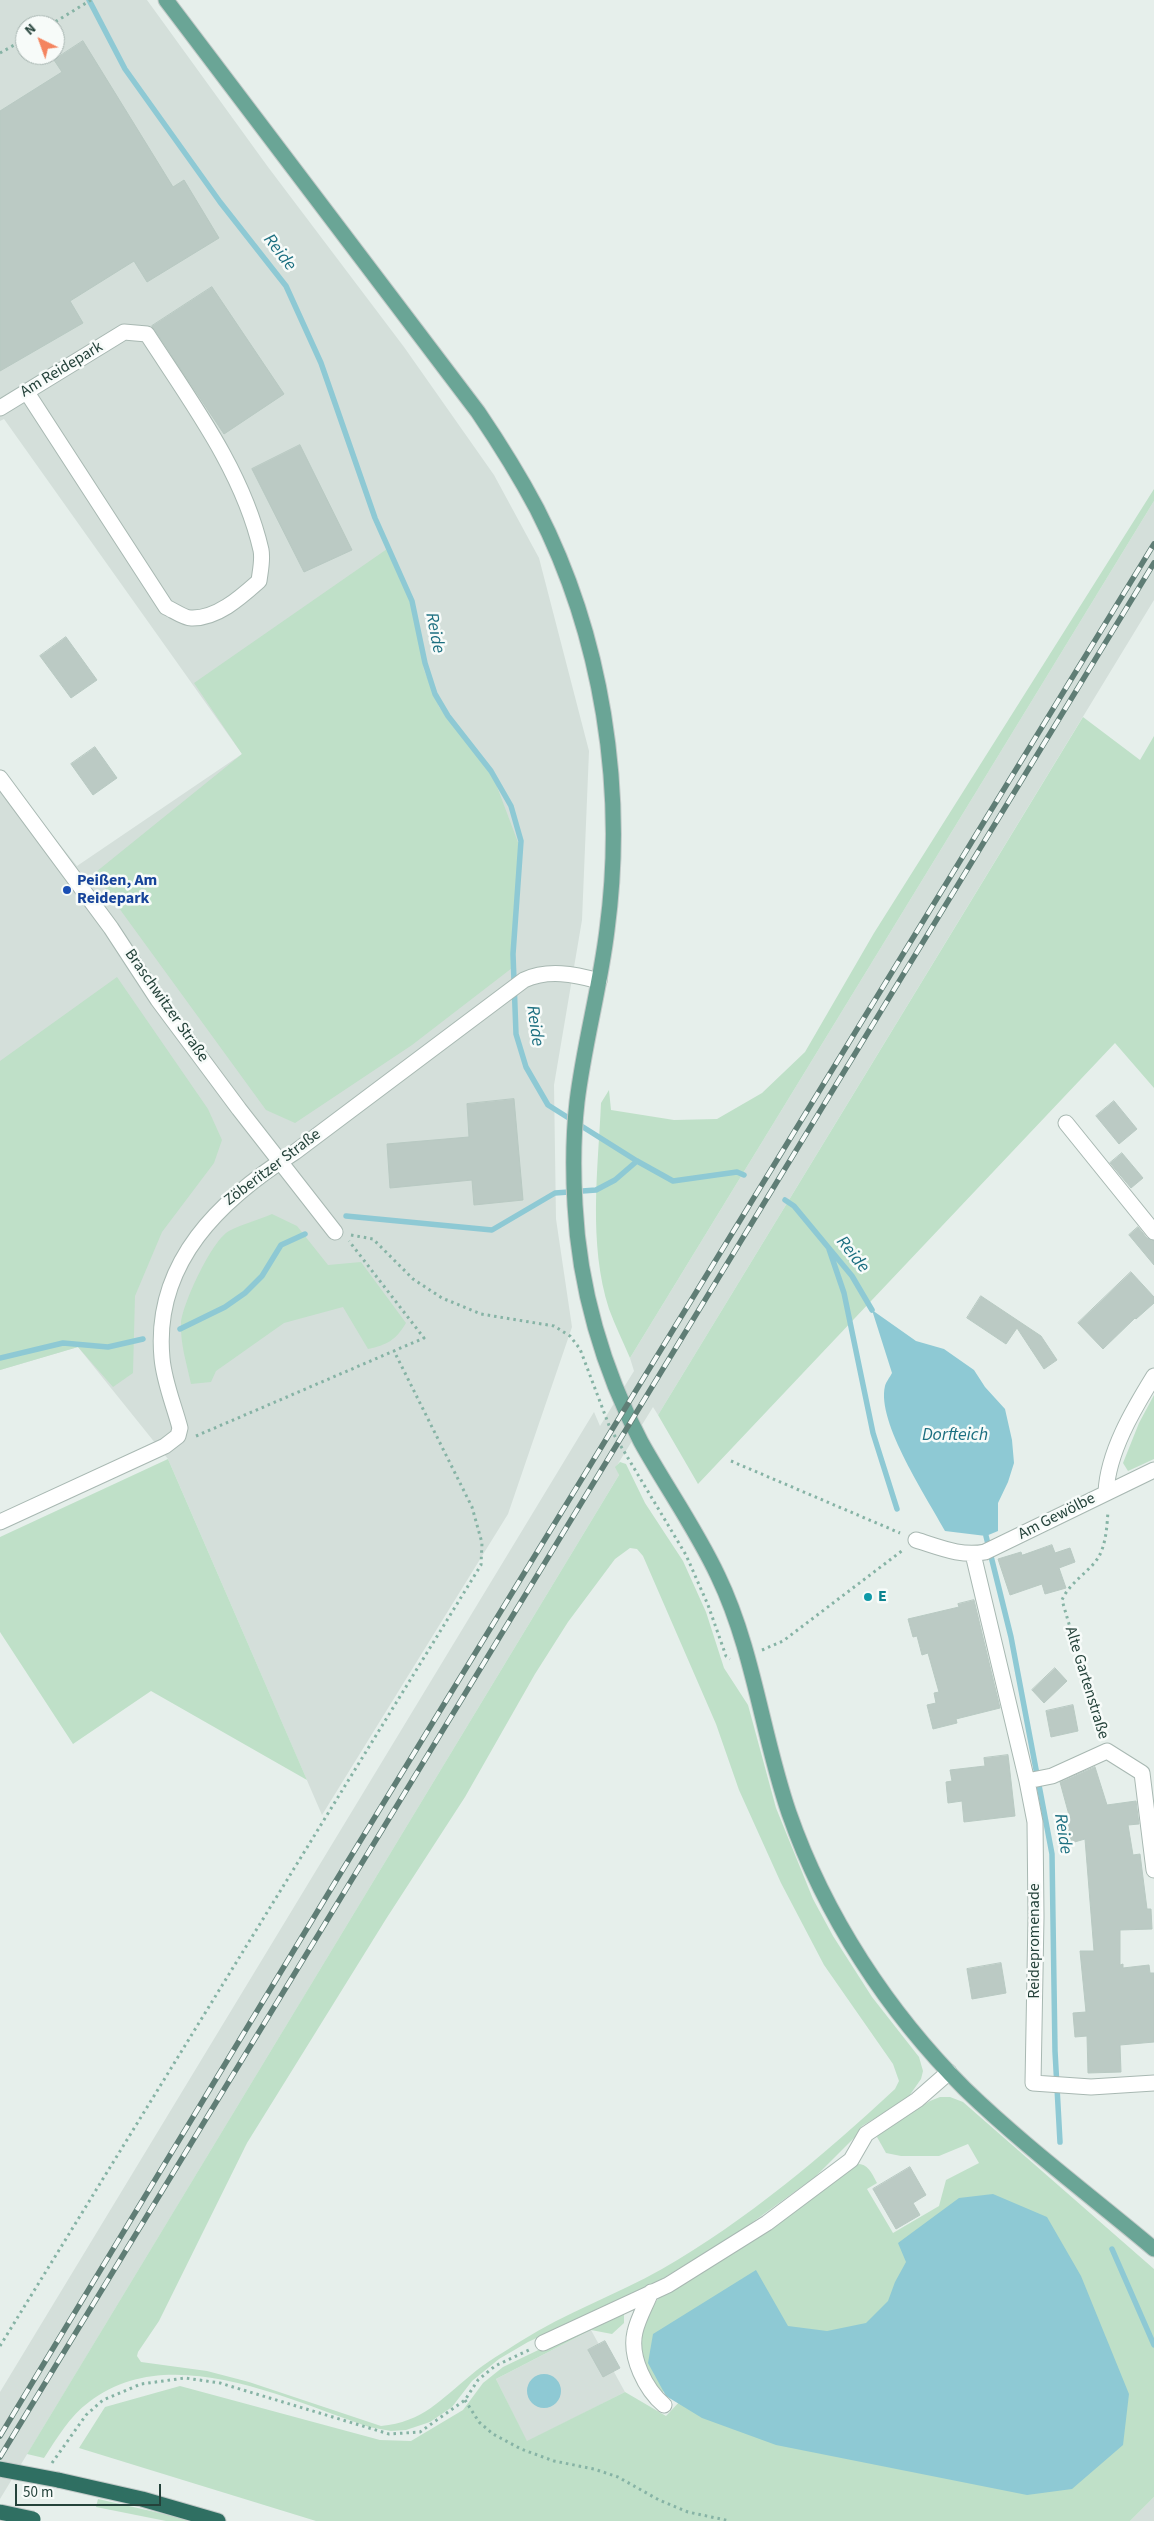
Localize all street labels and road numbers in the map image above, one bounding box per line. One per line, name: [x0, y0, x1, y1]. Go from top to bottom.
street label: Am Reidepark: [17, 338, 107, 402]
street label: Braschwitzer Straße: [120, 946, 212, 1066]
street label: Zöberitzer Straße: [221, 1125, 325, 1211]
street label: Am Gewölbe: [1015, 1489, 1099, 1545]
street label: Alte Gartenstraße: [1060, 1624, 1112, 1742]
street label: Reidepromenade: [1025, 1883, 1045, 1999]

